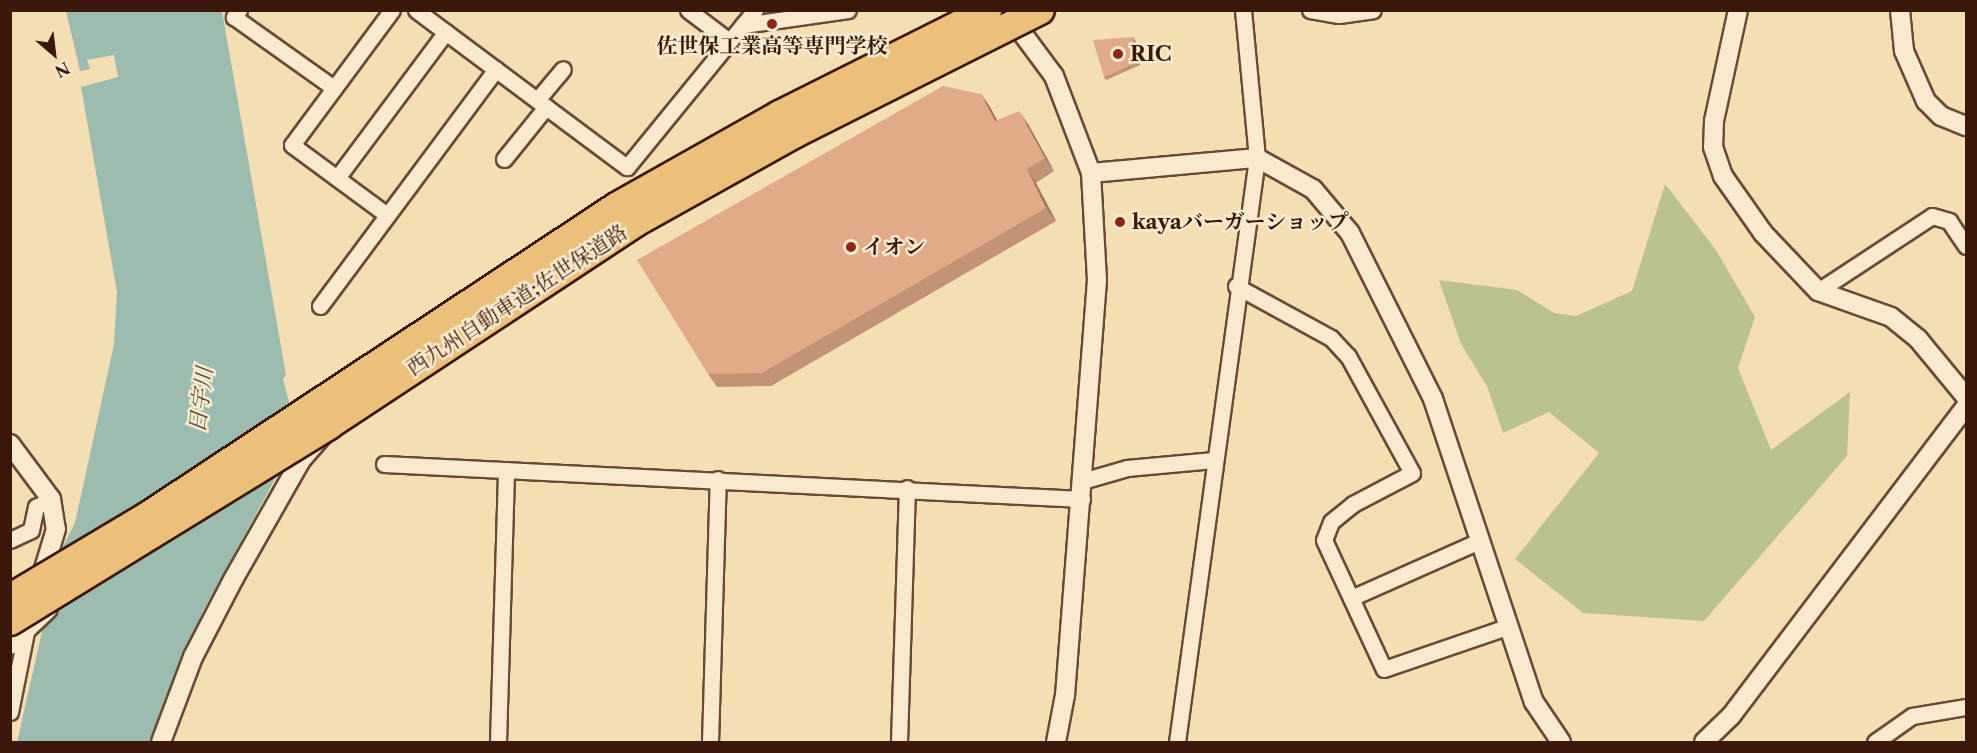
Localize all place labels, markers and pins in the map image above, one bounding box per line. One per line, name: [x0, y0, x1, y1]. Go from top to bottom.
marker: 佐世保工業高等専門学校: [765, 17, 779, 31]
place label: 佐世保工業高等専門学校: [657, 33, 887, 59]
place label: RIC: [1130, 41, 1172, 67]
marker: RIC: [1111, 47, 1125, 61]
place label: kayaバーガーショップ: [1132, 209, 1350, 235]
marker: kayaバーガーショップ: [1113, 215, 1127, 229]
place label: イオン: [863, 234, 926, 260]
marker: イオン: [844, 240, 858, 254]

